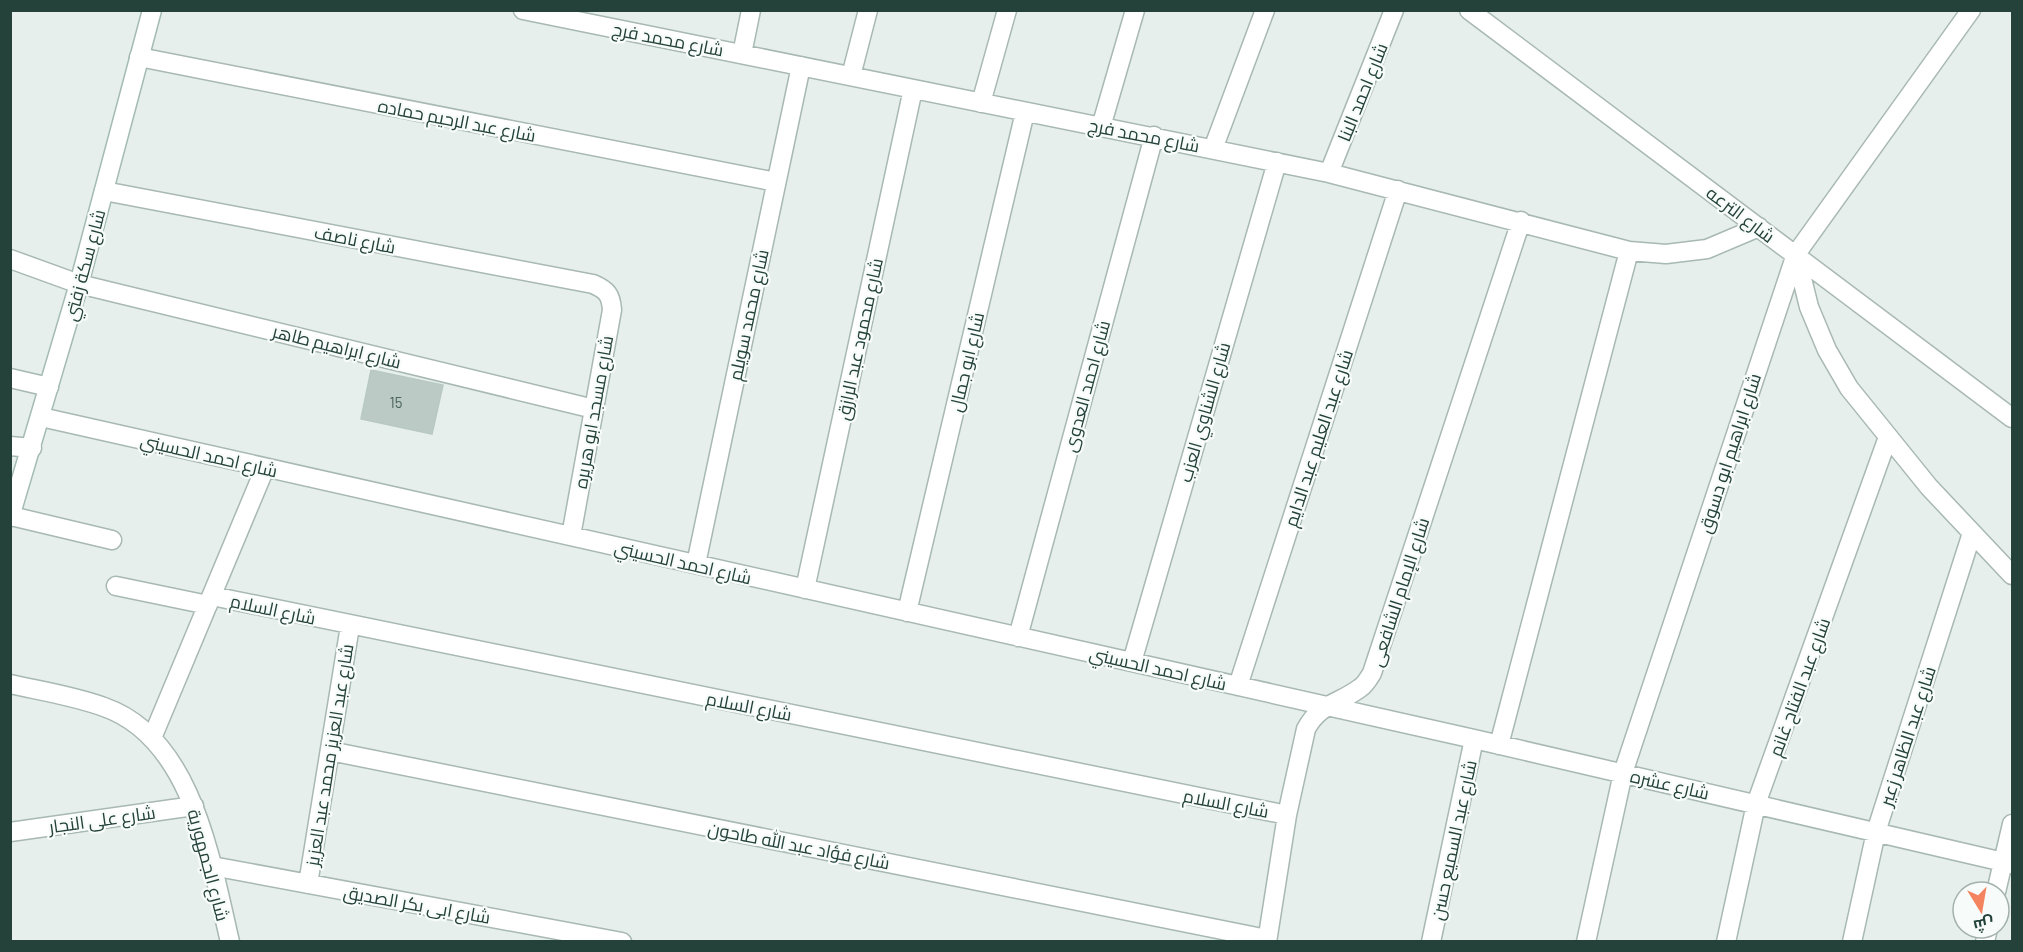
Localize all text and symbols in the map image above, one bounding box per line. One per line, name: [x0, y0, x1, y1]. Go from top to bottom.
street label: شارع محمد فرج: [610, 17, 726, 63]
street label: شارع احمد البنا: [1332, 39, 1394, 145]
street label: شارع عبد الرحيم حماده: [376, 94, 538, 148]
street label: شارع محمد فرج: [1086, 113, 1202, 159]
street label: شارع الترعه: [1701, 181, 1780, 248]
street label: شارع سكة زفتي: [59, 207, 113, 324]
street label: شارع ناصف: [312, 220, 398, 260]
street label: شارع محمد سويلم: [723, 247, 775, 383]
street label: شارع محمود عبد الرازق: [831, 256, 889, 422]
street label: شارع ابو جمال: [944, 310, 990, 414]
street label: شارع احمد العدوى: [1058, 318, 1116, 455]
street label: شارع ابراهيم طاهر: [269, 319, 404, 375]
street label: شارع مسجد ابو هريره: [569, 334, 619, 491]
street label: شارع الشناوي العزب: [1173, 339, 1238, 486]
street label: شارع عبد العليم عبد الدايم: [1279, 346, 1359, 530]
street label: شارع ابراهيم ابو دسوق: [1693, 370, 1767, 536]
house number: 15: [390, 393, 402, 411]
street label: شارع احمد الحسيني: [137, 429, 280, 485]
street label: شارع الإمام الشافعى: [1365, 515, 1435, 670]
street label: شارع احمد الحسيني: [611, 536, 754, 592]
street label: شارع السلام: [228, 589, 318, 631]
street label: شارع عبد الفتاح غانم: [1764, 615, 1836, 760]
street label: شارع عبد العزيز محمد عبد العزيز: [300, 642, 359, 869]
street label: شارع احمد الحسيني: [1086, 642, 1229, 698]
street label: شارع عبد الظاهر زعير: [1874, 663, 1942, 810]
street label: شارع السلام: [704, 687, 794, 727]
street label: شارع عبد السميع حسن: [1425, 758, 1483, 922]
street label: شارع عشره: [1628, 764, 1712, 806]
street label: شارع السلام: [1181, 784, 1271, 824]
street label: شارع على النجار: [46, 801, 157, 840]
street label: شارع الجمهورية: [182, 807, 234, 924]
street label: شارع فؤاد عبد الله طاحون: [706, 817, 892, 875]
street label: شارع ابى بكر الصديق: [341, 880, 492, 930]
north arrow: [1951, 880, 2011, 940]
text: ش: [1972, 913, 1996, 936]

